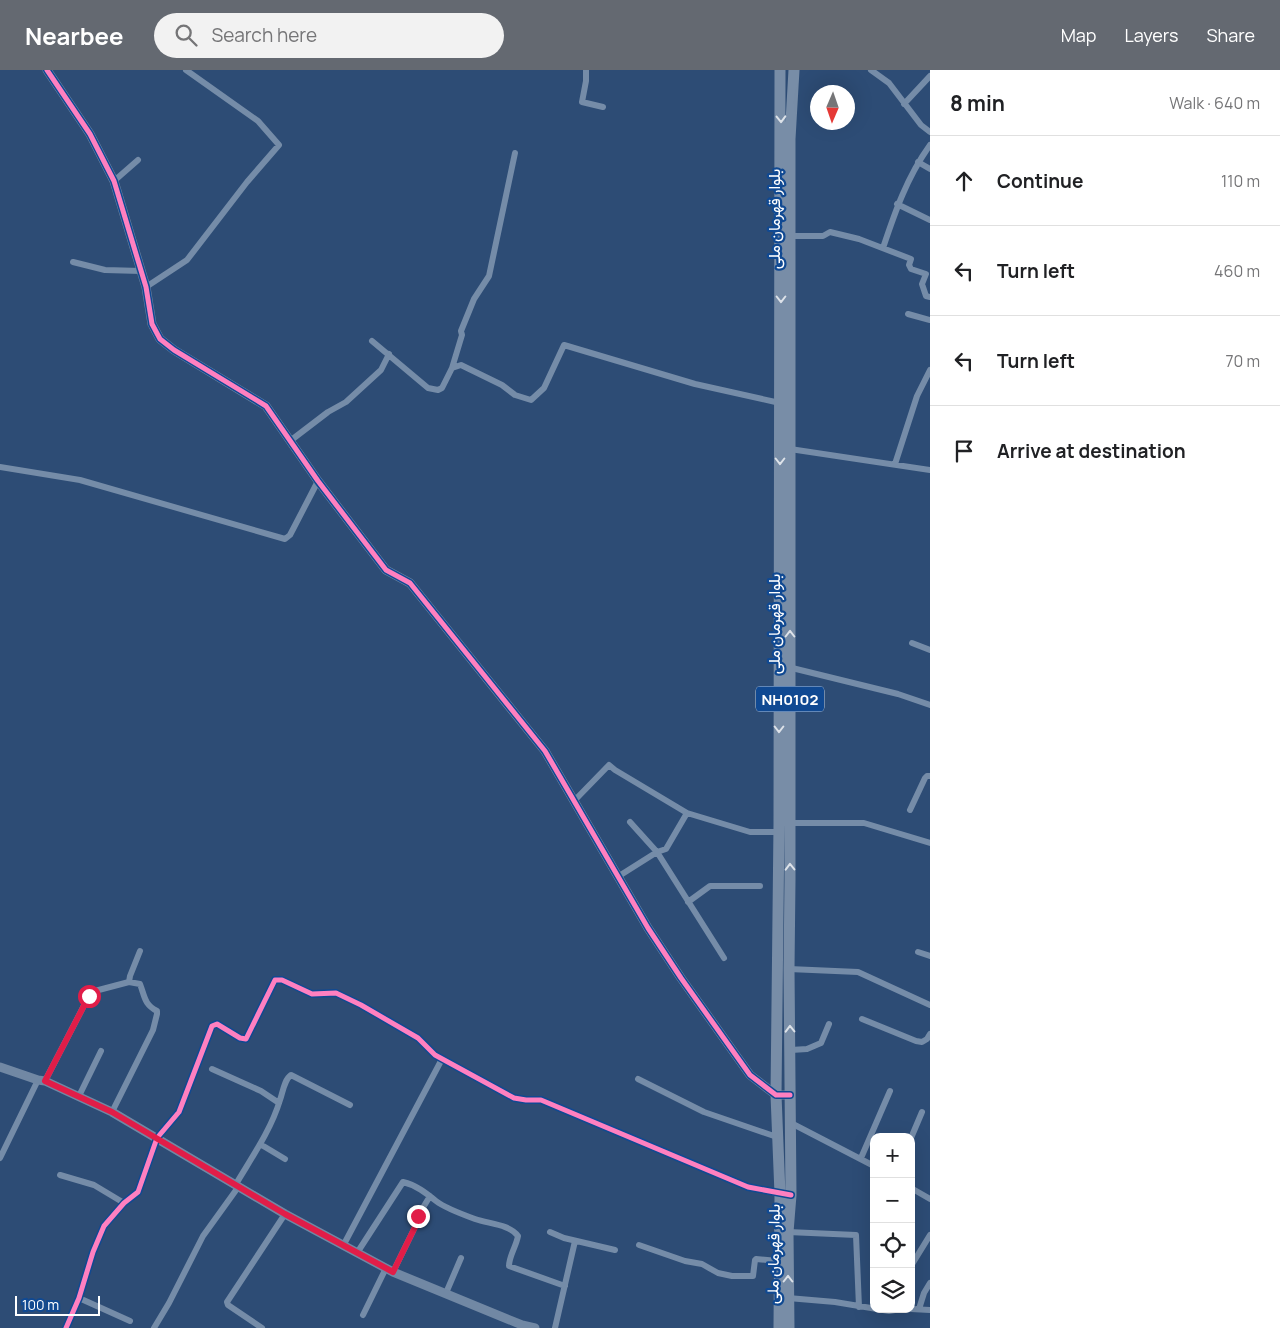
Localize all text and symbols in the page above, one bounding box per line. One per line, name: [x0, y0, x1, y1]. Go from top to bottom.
search box: [154, 13, 504, 58]
text: Nearbee: [25, 19, 124, 52]
icon: search: [172, 21, 200, 49]
text: Search here: [212, 22, 317, 48]
text: Map: [1061, 23, 1096, 47]
text: Layers: [1124, 23, 1178, 47]
text: Share: [1206, 23, 1255, 47]
north arrow: [810, 85, 855, 130]
text: 8 min: [950, 89, 1005, 117]
text: Walk · 640 m: [1169, 92, 1260, 114]
one-way arrow: [776, 115, 786, 123]
icon: ahead: [950, 167, 978, 195]
text: Continue: [997, 168, 1083, 194]
street label: بلوار قهرمان ملی: [763, 169, 785, 269]
text: 110 m: [1221, 170, 1260, 192]
icon: left: [950, 257, 978, 285]
text: Turn left: [997, 258, 1075, 284]
text: 460 m: [1214, 260, 1260, 282]
one-way arrow: [776, 295, 786, 303]
icon: left: [950, 347, 978, 375]
text: Turn left: [997, 348, 1075, 374]
text: 70 m: [1225, 350, 1260, 372]
icon: arrive: [950, 437, 978, 465]
text: Arrive at destination: [997, 438, 1186, 464]
one-way arrow: [775, 458, 785, 465]
street label: بلوار قهرمان ملی: [763, 574, 785, 674]
one-way arrow: [785, 630, 795, 638]
road number: NH0102: [756, 686, 824, 712]
one-way arrow: [774, 725, 784, 733]
one-way arrow: [785, 863, 795, 870]
route start: [78, 985, 101, 1008]
one-way arrow: [785, 1025, 796, 1033]
map controls: [870, 1133, 915, 1313]
button: +: [870, 1133, 915, 1178]
button: −: [870, 1178, 915, 1223]
street label: بلوار قهرمان ملی: [761, 1204, 785, 1304]
route end: [407, 1205, 430, 1228]
button: locate: [870, 1223, 915, 1268]
button: layers: [870, 1268, 915, 1313]
one-way arrow: [783, 1275, 793, 1283]
scale bar: [15, 1293, 100, 1316]
text: 100 m: [22, 1295, 59, 1314]

